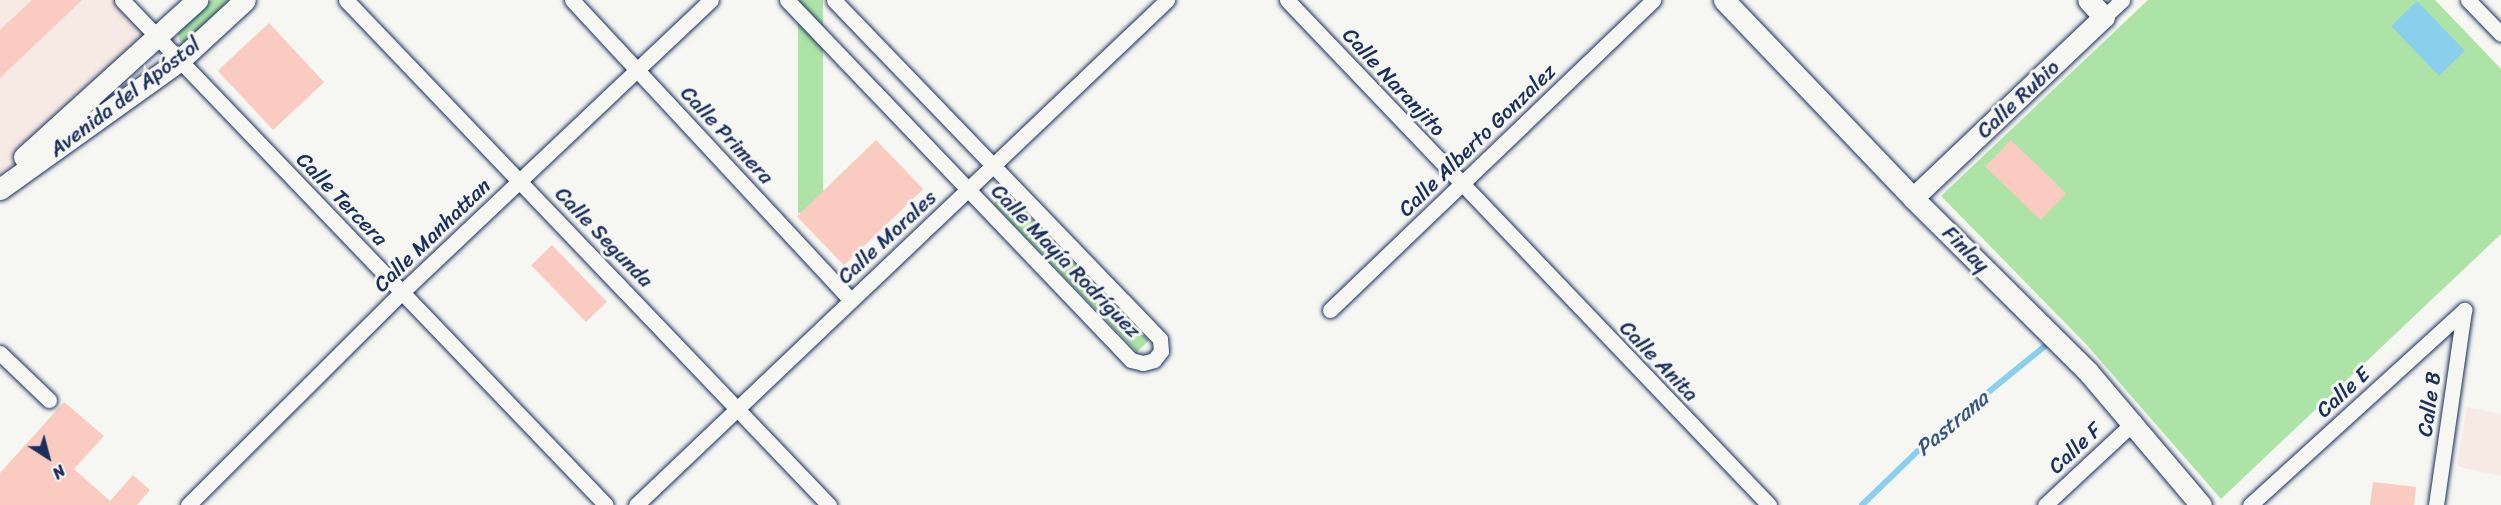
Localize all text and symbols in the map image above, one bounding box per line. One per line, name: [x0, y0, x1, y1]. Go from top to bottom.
street label: Calle Naranjito: [1337, 23, 1451, 141]
street label: Avenida del Apóstol: [45, 32, 205, 162]
street label: Calle Rubio: [1972, 54, 2064, 144]
street label: Calle Alberto Gonzalez: [1393, 58, 1561, 222]
street label: Calle Primera: [675, 81, 779, 189]
street label: Calle Tercera: [291, 147, 393, 251]
street label: Calle Manhattan: [369, 173, 495, 297]
street label: Calle Mayía Rodríguez: [986, 179, 1146, 343]
street label: Calle Segunda: [550, 181, 658, 293]
street label: Calle Morales: [833, 186, 941, 288]
street label: Finlay: [1937, 220, 1995, 278]
street label: Calle Anita: [1614, 315, 1704, 407]
street label: Calle E: [2311, 361, 2375, 423]
street label: Calle B: [2412, 370, 2446, 438]
water label: Pastrana: [1910, 385, 1994, 461]
street label: Calle F: [2043, 417, 2107, 479]
north arrow: [18, 427, 78, 487]
text: N: [46, 457, 72, 487]

